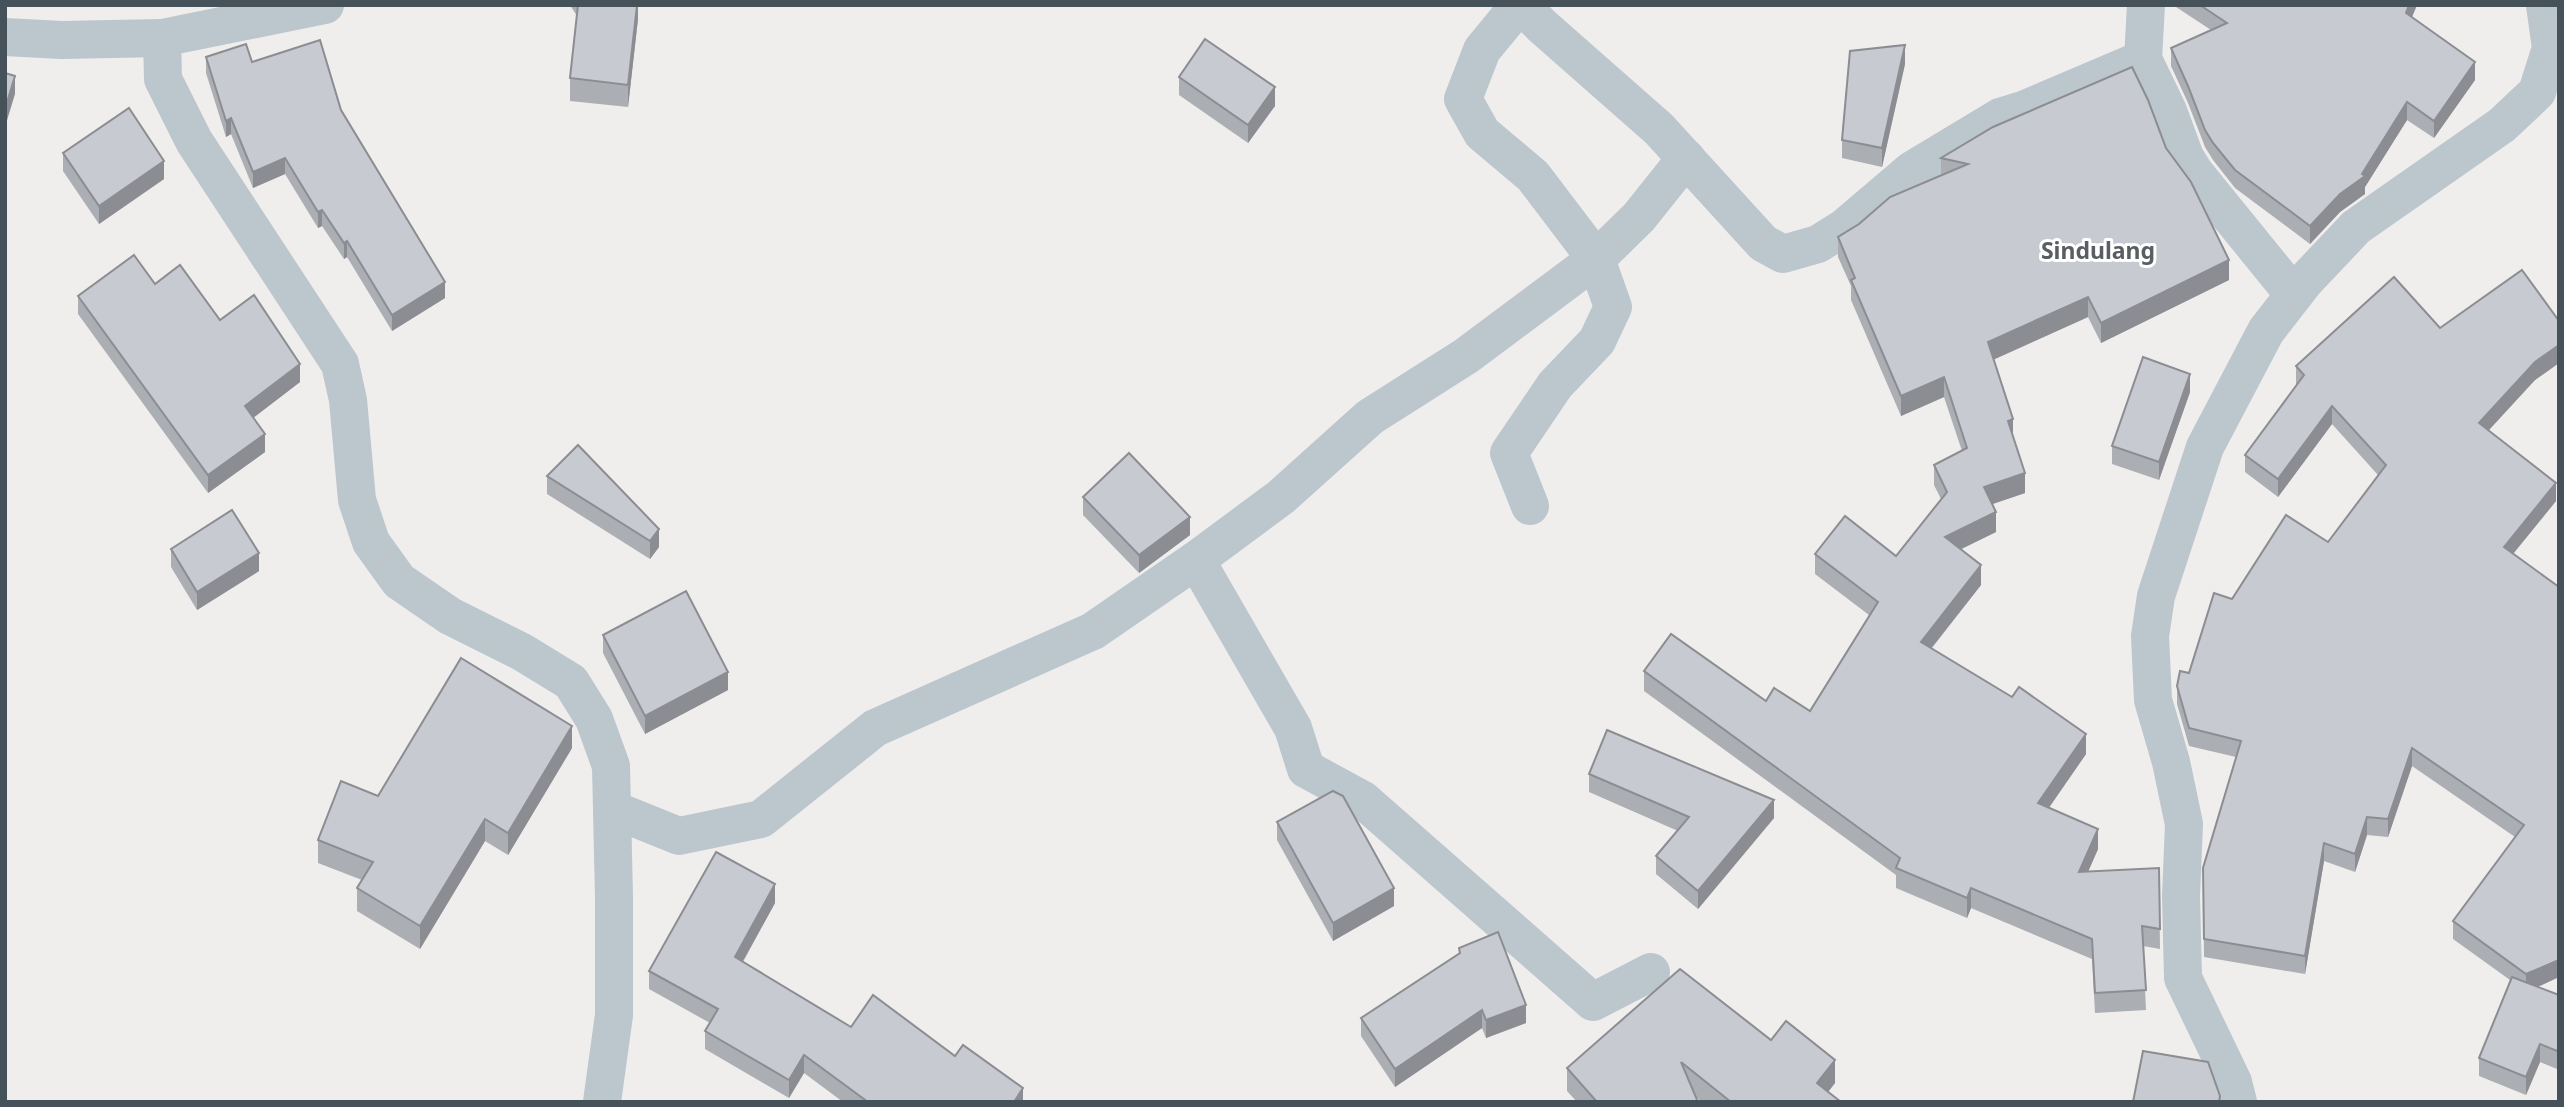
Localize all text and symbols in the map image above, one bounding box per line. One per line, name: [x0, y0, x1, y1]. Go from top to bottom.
district label: Sindulang: [2041, 234, 2155, 266]

